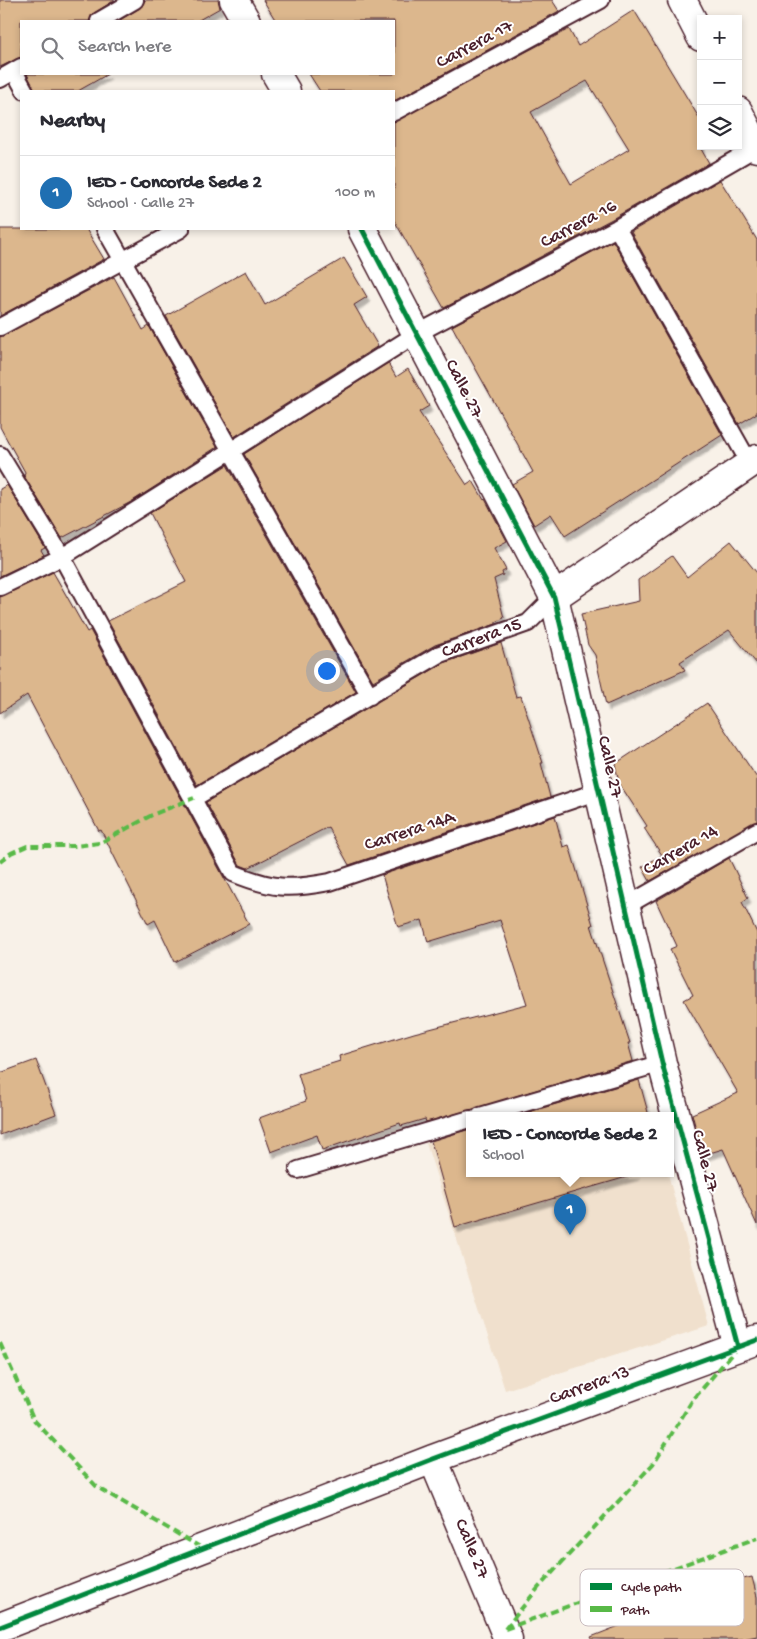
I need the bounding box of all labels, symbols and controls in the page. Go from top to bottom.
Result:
street label: Carrera 17 [433,15,518,75]
map controls [697,15,742,150]
button: + [697,15,742,60]
search box [20,20,395,75]
icon: search [38,34,66,62]
text: Search here [78,36,172,59]
button: − [697,60,742,105]
button: layers [697,105,742,150]
text: Nearby [40,110,105,135]
text: IED - Concorde Sede 2 [87,172,262,195]
text: 1 [53,184,59,203]
text: 100 m [335,184,375,203]
text: School · Calle 27 [87,195,194,214]
street label: Carrera 16 [537,195,621,255]
street label: Calle 27 [439,356,488,423]
street label: Carrera 15 [439,613,525,665]
your location [314,658,340,684]
street label: Calle 27 [591,734,628,801]
street label: Carrera 14A [362,806,460,857]
street label: Carrera 14 [640,820,722,882]
popup [466,1112,674,1177]
text: IED - Concorde Sede 2 [483,1124,657,1147]
street label: Calle 27 [685,1128,724,1195]
text: School [483,1147,524,1166]
pin: 1 [554,1194,586,1235]
street label: Carrera 13 [547,1361,633,1411]
street label: Calle 27 [448,1516,494,1583]
legend [580,1569,744,1626]
text: Cycle path [621,1580,682,1597]
text: Path [620,1603,650,1620]

